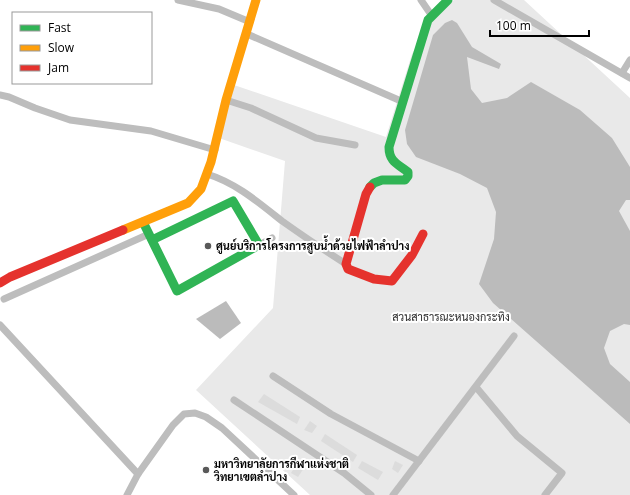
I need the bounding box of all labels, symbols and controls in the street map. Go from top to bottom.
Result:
legend [12,12,152,84]
scale bar [490,12,589,38]
text: 100 m [496,17,531,34]
text: Fast [48,19,71,36]
text: Slow [48,39,75,56]
text: Jam [47,59,69,76]
place label: ศูนย์บริการโครงการสูบน้ำด้วยไฟฟ้าลําปาง [216,235,409,254]
marker: ศูนย์บริการโครงการสูบน้ำด้วยไฟฟ้าลําปาง [203,241,213,251]
park label: สวนสาธารณะหนองกระทิง [392,309,510,324]
place label: มหาวิทยาลัยการกีฬาแห่งชาติ วิทยาเขตลำปาง [213,456,349,484]
marker: มหาวิทยาลัยการกีฬาแห่งชาติ วิทยาเขตลำปาง [201,465,211,475]

